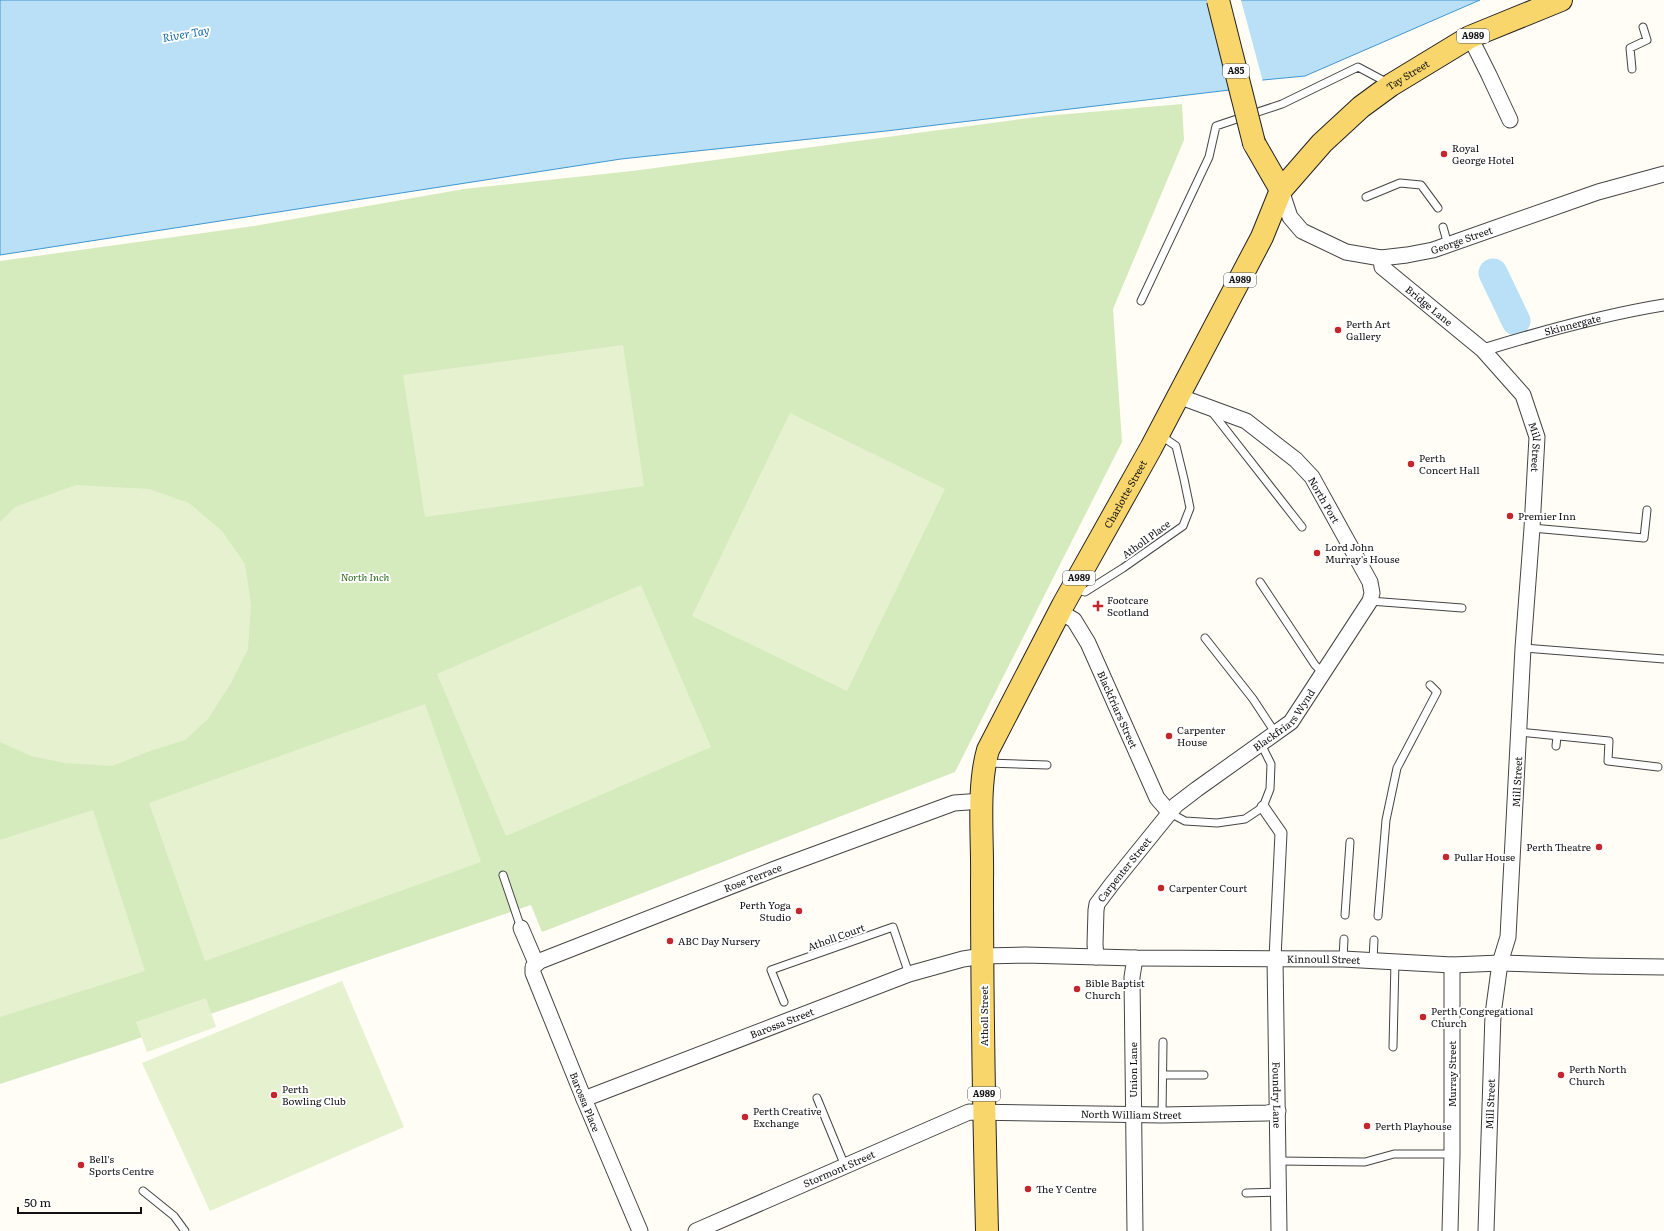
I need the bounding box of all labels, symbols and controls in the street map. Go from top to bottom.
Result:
water label: River Tay [161,21,211,45]
road number: A989 [1457,29,1489,43]
street label: Tay Street [1383,56,1432,93]
road number: A85 [1223,64,1249,78]
place label: Royal George Hotel [1452,140,1515,167]
marker: Royal George Hotel [1439,149,1449,159]
street label: George Street [1428,222,1494,257]
road number: A989 [1224,273,1256,287]
street label: Bridge Lane [1403,281,1456,329]
street label: Skinnergate [1542,310,1602,339]
place label: Perth Art Gallery [1346,316,1390,343]
marker: Perth Art Gallery [1333,325,1343,335]
street label: Mill Street [1525,420,1545,472]
place label: Perth Concert Hall [1419,450,1480,477]
street label: Charlotte Street [1100,457,1150,531]
marker: Perth Concert Hall [1406,459,1416,469]
street label: North Port [1305,474,1344,526]
place label: Premier Inn [1518,508,1576,523]
marker: Premier Inn [1505,511,1515,521]
street label: Atholl Place [1118,516,1173,561]
place label: Lord John Murray's House [1325,539,1400,566]
marker: Lord John Murray's House [1312,548,1322,558]
park label: North Inch [341,569,389,584]
road number: A989 [1063,571,1095,585]
place label: Footcare Scotland [1107,592,1149,619]
marker: Footcare Scotland [1092,600,1104,612]
street label: Blackfriars Street [1094,668,1142,751]
street label: Blackfriars Wynd [1249,686,1318,754]
place label: Carpenter House [1177,722,1226,749]
marker: Carpenter House [1164,731,1174,741]
street label: Mill Street [1508,756,1525,808]
street label: Carpenter Street [1093,834,1154,905]
place label: Perth Theatre [1526,839,1591,854]
marker: Perth Theatre [1594,842,1604,852]
place label: Pullar House [1454,849,1515,864]
marker: Pullar House [1441,852,1451,862]
street label: Rose Terrace [721,859,784,895]
place label: Carpenter Court [1169,880,1247,895]
marker: Carpenter Court [1156,883,1166,893]
place label: Perth Yoga Studio [740,897,792,924]
marker: Perth Yoga Studio [794,906,804,916]
street label: Atholl Court [805,919,867,954]
place label: ABC Day Nursery [678,933,761,948]
marker: ABC Day Nursery [665,936,675,946]
street label: Kinnoull Street [1287,951,1361,967]
place label: Bible Baptist Church [1085,975,1145,1002]
marker: Bible Baptist Church [1072,984,1082,994]
street label: Atholl Street [976,986,991,1046]
street label: Barossa Street [748,1003,816,1042]
place label: Perth Congregational Church [1431,1003,1534,1030]
marker: Perth Congregational Church [1418,1012,1428,1022]
street label: Murray Street [1444,1041,1459,1107]
street label: Union Lane [1125,1042,1140,1098]
place label: Perth North Church [1569,1061,1627,1088]
street label: Foundry Lane [1270,1062,1285,1128]
street label: Barossa Place [567,1070,604,1134]
marker: Perth North Church [1556,1070,1566,1080]
street label: Mill Street [1481,1078,1498,1130]
place label: Perth Bowling Club [282,1081,346,1108]
road number: A989 [968,1087,1000,1101]
marker: Perth Bowling Club [269,1090,279,1100]
place label: Perth Creative Exchange [753,1103,821,1130]
street label: North William Street [1081,1106,1182,1122]
marker: Perth Creative Exchange [740,1112,750,1122]
place label: Perth Playhouse [1375,1118,1452,1133]
marker: Perth Playhouse [1362,1121,1372,1131]
street label: Stormont Street [801,1146,877,1190]
place label: Bell's Sports Centre [89,1151,154,1178]
marker: Bell's Sports Centre [76,1160,86,1170]
place label: The Y Centre [1036,1181,1097,1196]
marker: The Y Centre [1023,1184,1033,1194]
scale bar [18,1189,141,1215]
text: 50 m [24,1193,51,1211]

